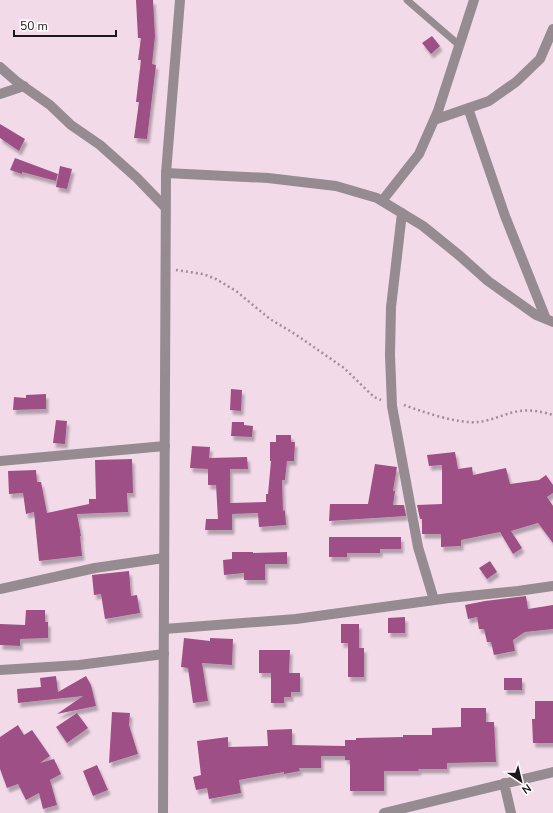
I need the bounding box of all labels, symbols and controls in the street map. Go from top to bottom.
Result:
scale bar [14,12,116,38]
text: 50 m [20,18,48,34]
north arrow [501,761,541,801]
text: N [519,780,534,797]

